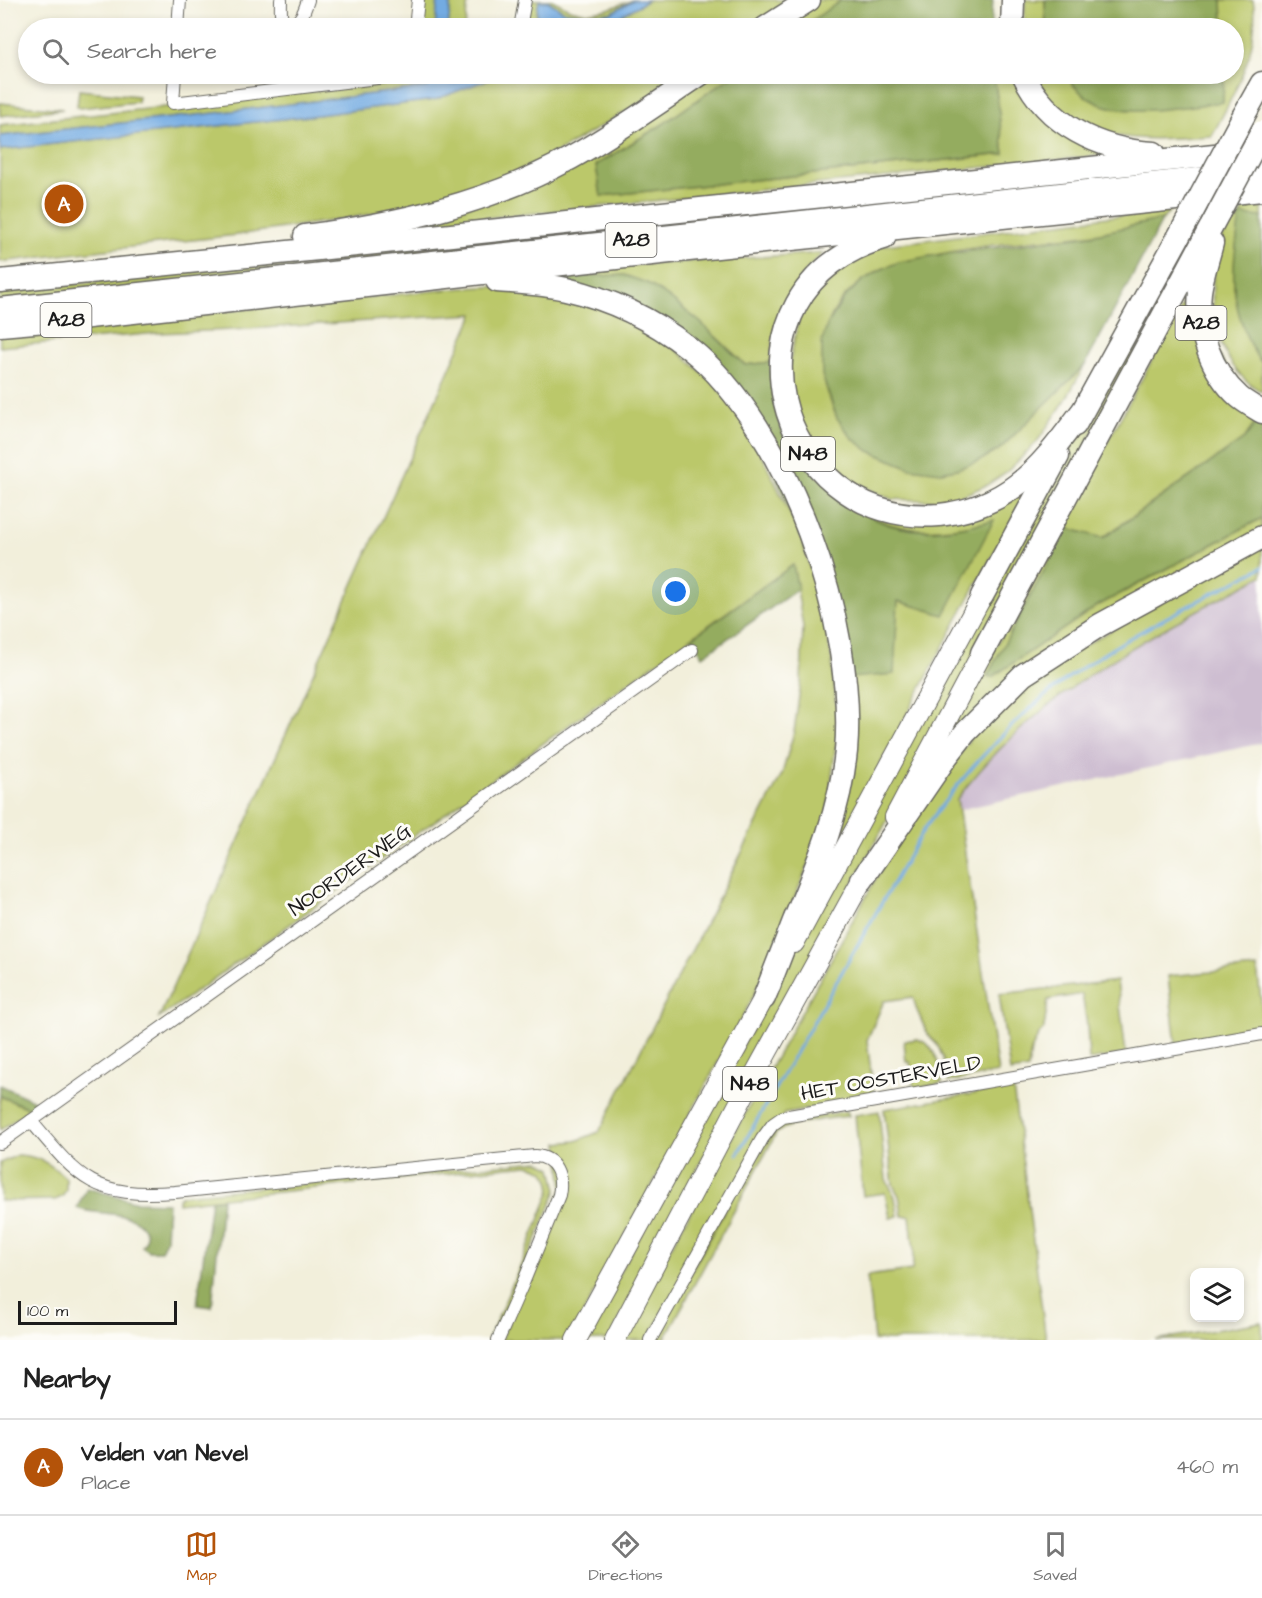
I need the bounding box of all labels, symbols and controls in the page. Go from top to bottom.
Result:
search box [18,18,1244,84]
icon: search [39,35,72,68]
text: Search here [87,36,217,67]
pin: A [44,182,84,226]
road number: A28 [606,223,656,257]
road number: A28 [40,303,92,337]
road number: A28 [1176,306,1226,340]
road number: N48 [781,437,835,471]
your location [661,577,690,606]
street label: NOORDERWEG [283,817,418,923]
street label: HET OOSTERVELD [799,1048,984,1108]
road number: N48 [723,1067,777,1101]
map controls [1190,1268,1244,1322]
button: layers [1190,1268,1244,1322]
scale bar [18,1298,177,1326]
text: 100 m [27,1300,68,1322]
text: Nearby [24,1361,111,1397]
text: Velden van Nevel [81,1438,248,1469]
text: A [37,1453,50,1481]
text: 460 m [1176,1453,1238,1481]
text: Place [81,1469,131,1497]
tab: Map [185,1528,218,1586]
tab: Directions [589,1528,663,1586]
tab: Saved [1033,1528,1077,1586]

